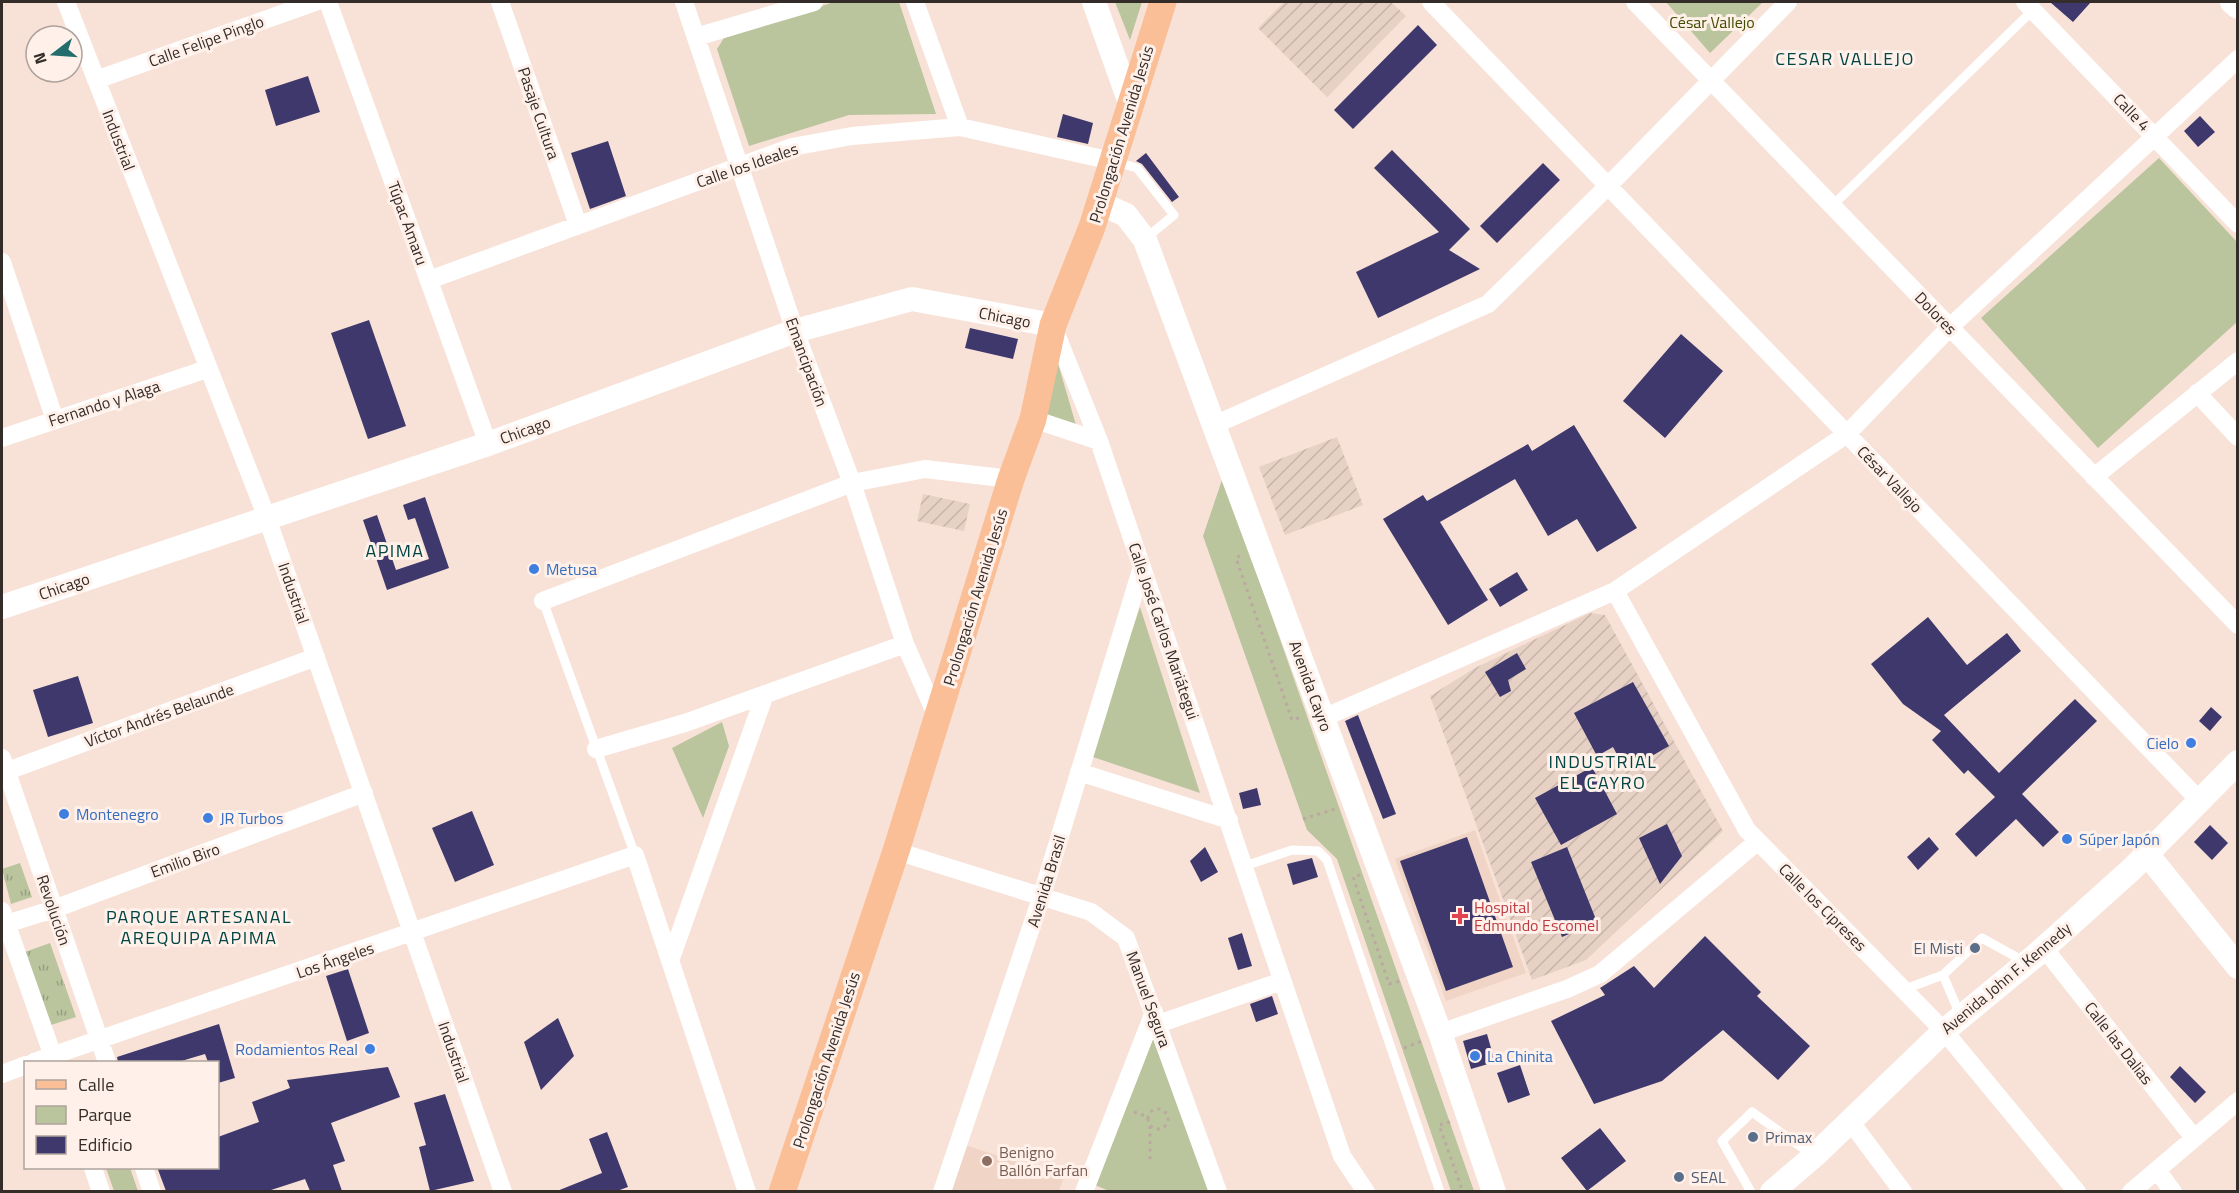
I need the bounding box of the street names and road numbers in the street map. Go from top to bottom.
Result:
street label: Calle Felipe Pinglo [145,9,267,73]
street label: Prolongación Avenida Jesús [1083,42,1159,226]
street label: Pasaje Cultura [512,64,566,162]
street label: Calle 4 [2108,88,2156,136]
street label: Industrial [96,106,142,174]
street label: Calle los Ideales [693,136,801,194]
street label: Túpac Amaru [382,178,434,268]
street label: Dolores [1909,286,1963,340]
street label: Chicago [977,300,1033,334]
street label: Emancipación [780,314,834,410]
street label: Fernando y Alaga [45,374,163,432]
street label: Chicago [496,410,554,450]
street label: César Vallejo [1852,440,1928,518]
street label: Prolongación Avenida Jesús [937,505,1013,689]
street label: Calle José Carlos Mariátegui [1122,539,1206,723]
street label: Industrial [272,559,316,627]
street label: Chicago [35,566,93,606]
street label: Avenida Cayro [1283,637,1339,735]
street label: Víctor Andrés Belaunde [81,677,237,753]
street label: Avenida Brasil [1021,832,1071,930]
street label: Emilio Biro [147,836,223,884]
street label: Calle los Cipreses [1774,858,1872,956]
street label: Revolución [31,871,77,949]
street label: Avenida John F. Kennedy [1936,916,2076,1040]
street label: Los Ángeles [293,936,377,984]
street label: Manuel Segura [1120,948,1178,1050]
street label: Prolongación Avenida Jesús [786,969,866,1151]
street label: Calle las Dalias [2079,996,2159,1090]
street label: Industrial [432,1018,476,1086]

